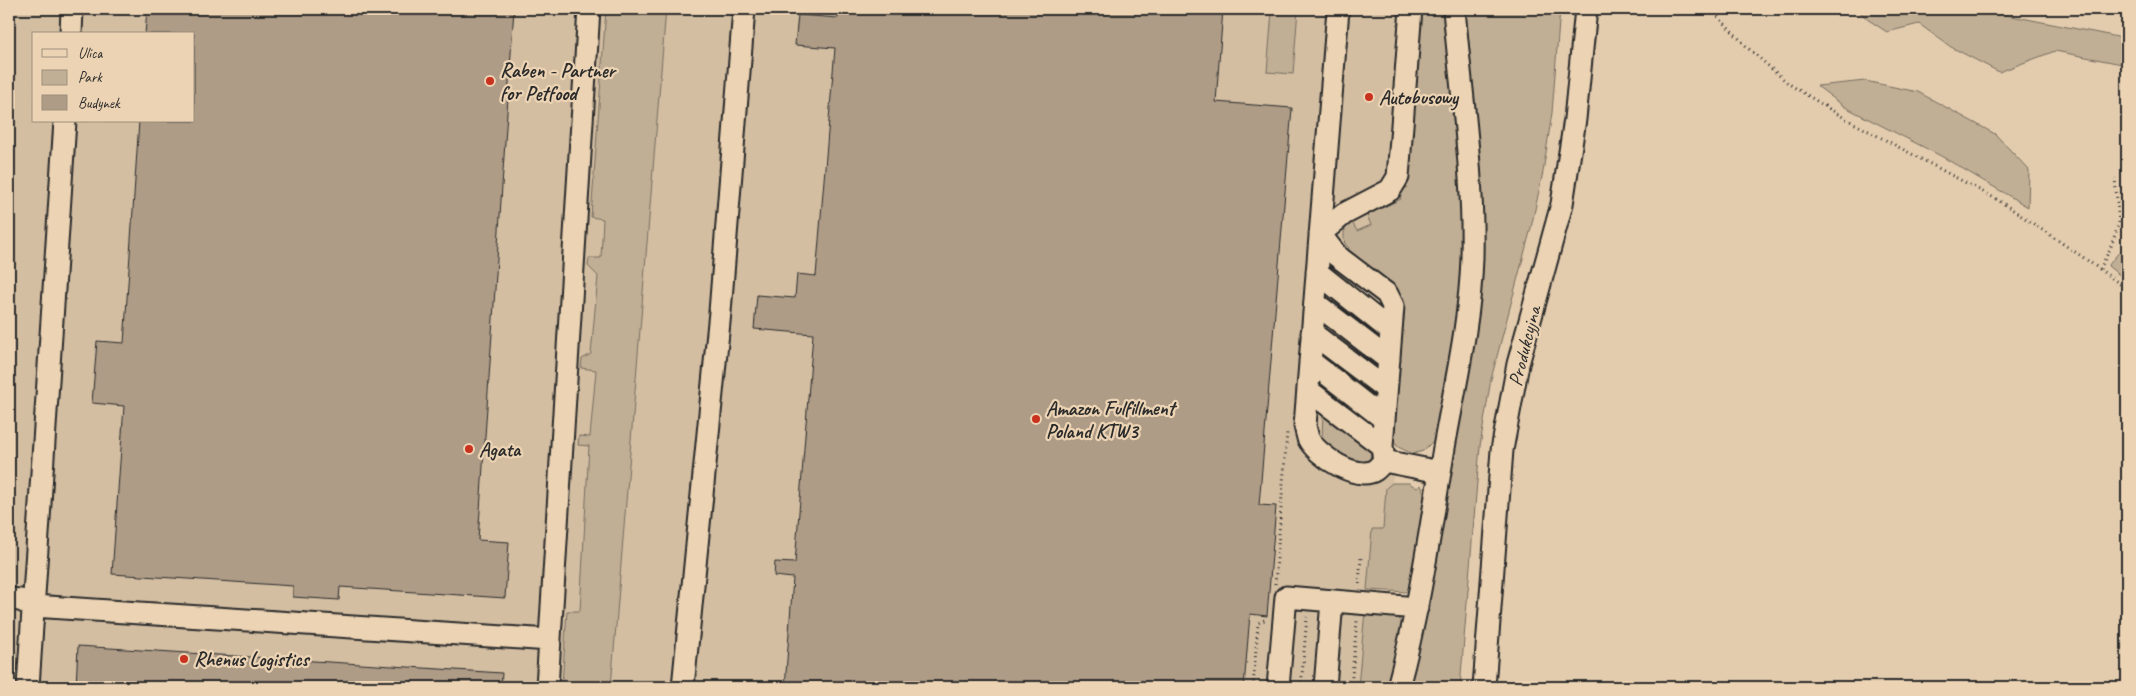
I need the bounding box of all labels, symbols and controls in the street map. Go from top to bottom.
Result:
legend [32,32,195,122]
text: Ulica [78,44,103,63]
place label: Raben - Partner for Petfood [500,58,618,106]
text: Park [78,68,103,87]
marker: Raben - Partner for Petfood [484,75,496,87]
place label: Autobusowy [1379,85,1460,111]
marker: Autobusowy [1363,91,1375,103]
text: Budynek [78,94,121,113]
street label: Produkcyjna [1503,302,1547,389]
place label: Amazon Fulfillment Poland KTW3 [1046,396,1178,444]
marker: Amazon Fulfillment Poland KTW3 [1030,413,1042,425]
place label: Agata [479,437,522,462]
marker: Agata [463,443,475,455]
place label: Rhenus Logistics [194,647,310,672]
marker: Rhenus Logistics [178,653,190,665]

